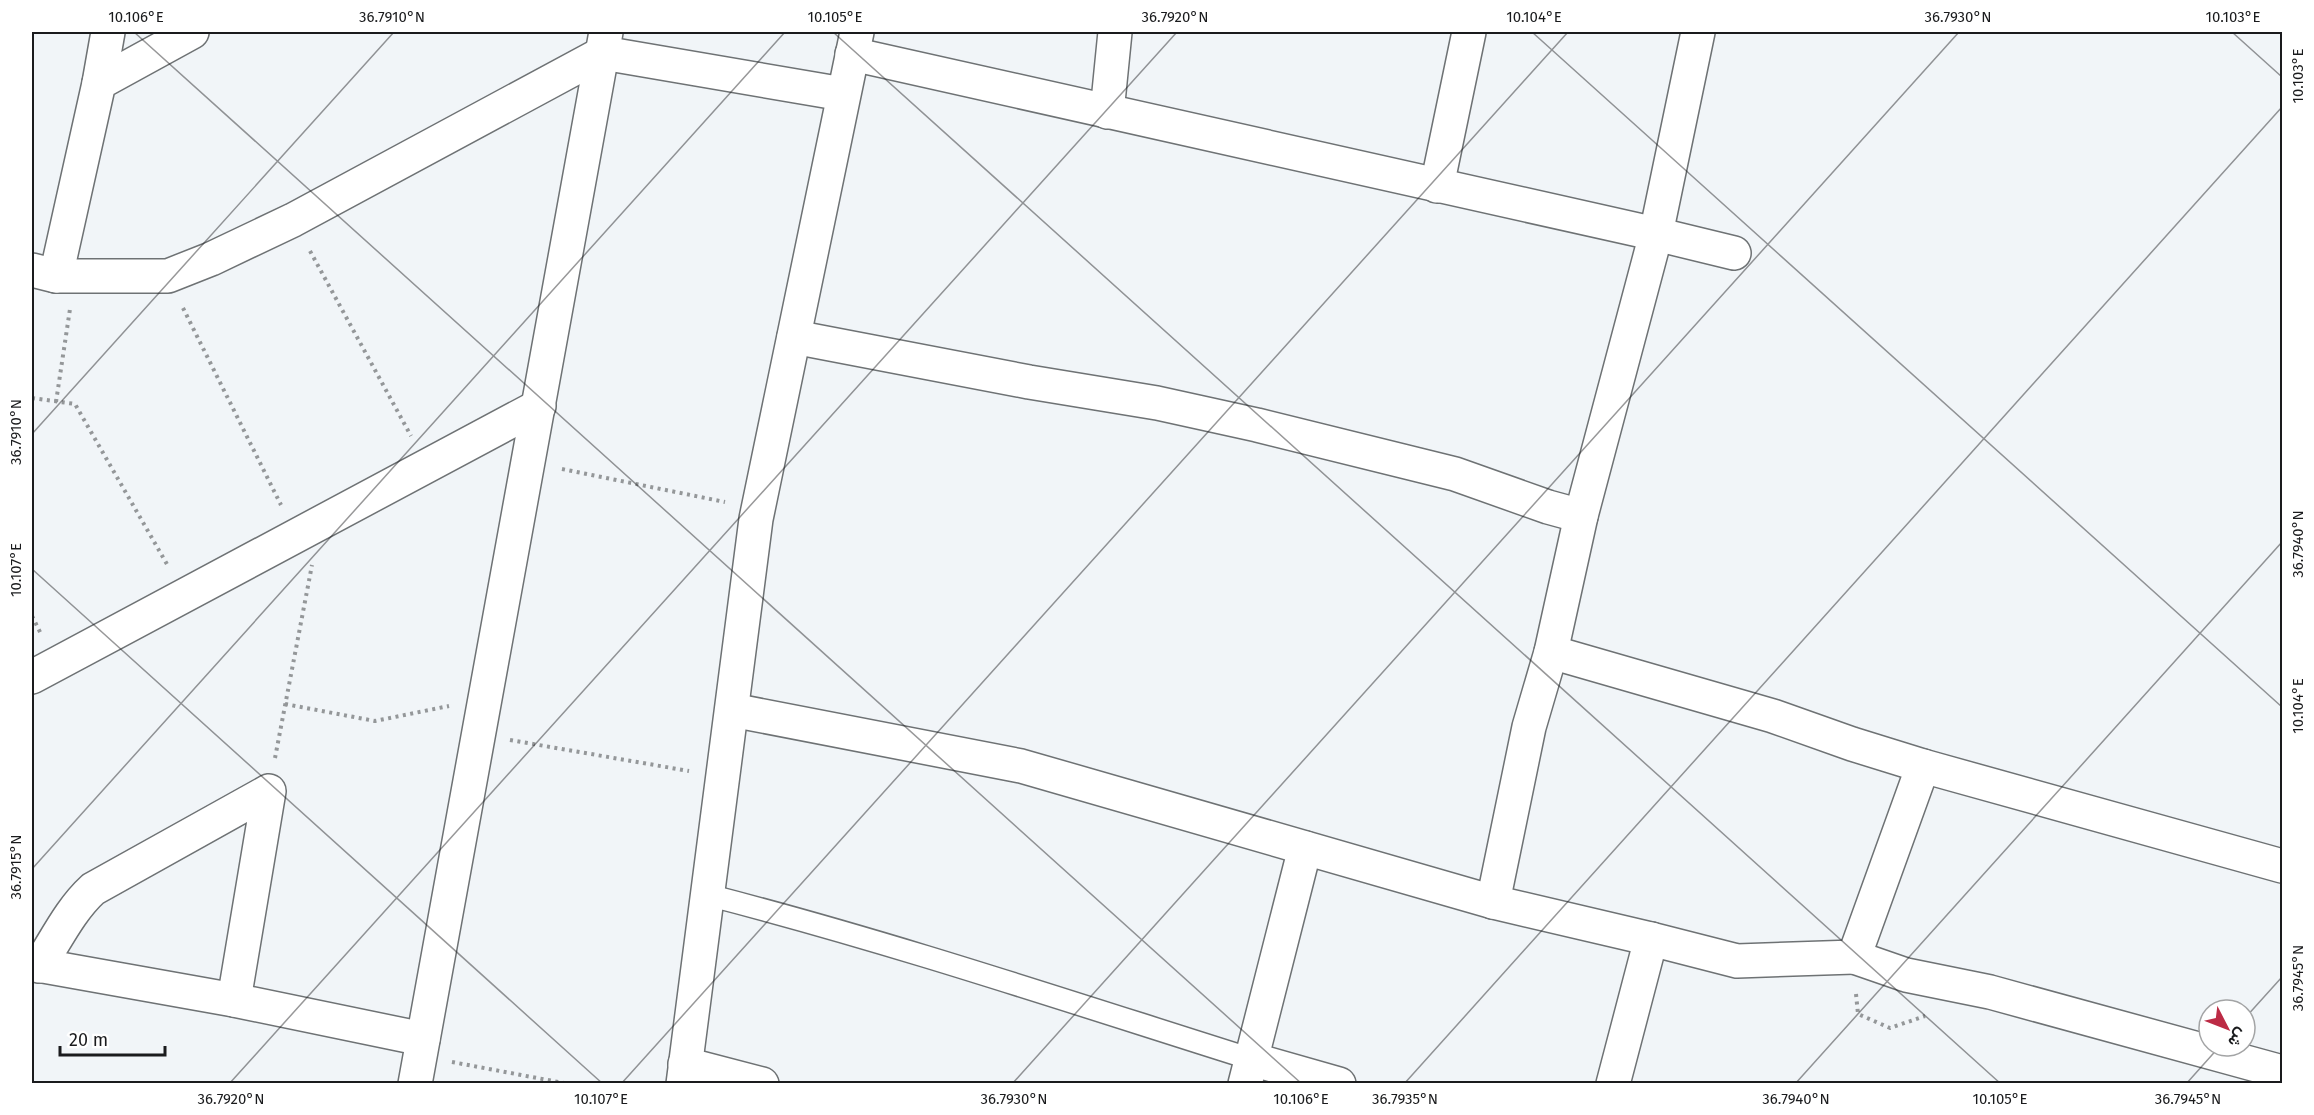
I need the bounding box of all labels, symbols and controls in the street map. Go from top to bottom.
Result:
text: 10.106°E [108,8,164,26]
text: 36.7910°N [359,8,425,26]
text: 10.105°E [807,8,863,26]
text: 36.7920°N [1142,8,1208,26]
text: 10.104°E [1506,8,1562,26]
text: 36.7930°N [1925,8,1992,26]
text: 10.103°E [2205,8,2261,26]
text: 10.103°E [2289,48,2307,104]
text: 36.7910°N [7,399,25,465]
text: 36.7940°N [2289,510,2307,578]
text: 10.107°E [7,543,25,597]
text: 10.104°E [2289,678,2307,734]
text: 36.7915°N [7,835,25,900]
text: 36.7945°N [2289,945,2307,1011]
north arrow [2197,998,2257,1058]
scale bar [60,1019,165,1057]
text: ش [2224,1024,2251,1051]
text: 20 m [69,1029,108,1051]
text: 36.7920°N [198,1090,264,1108]
text: 10.107°E [574,1090,628,1108]
text: 36.7930°N [981,1090,1048,1108]
text: 10.106°E [1273,1090,1329,1108]
text: 36.7935°N [1372,1090,1438,1108]
text: 36.7940°N [1762,1090,1830,1108]
text: 10.105°E [1972,1090,2028,1108]
text: 36.7945°N [2155,1090,2221,1108]

